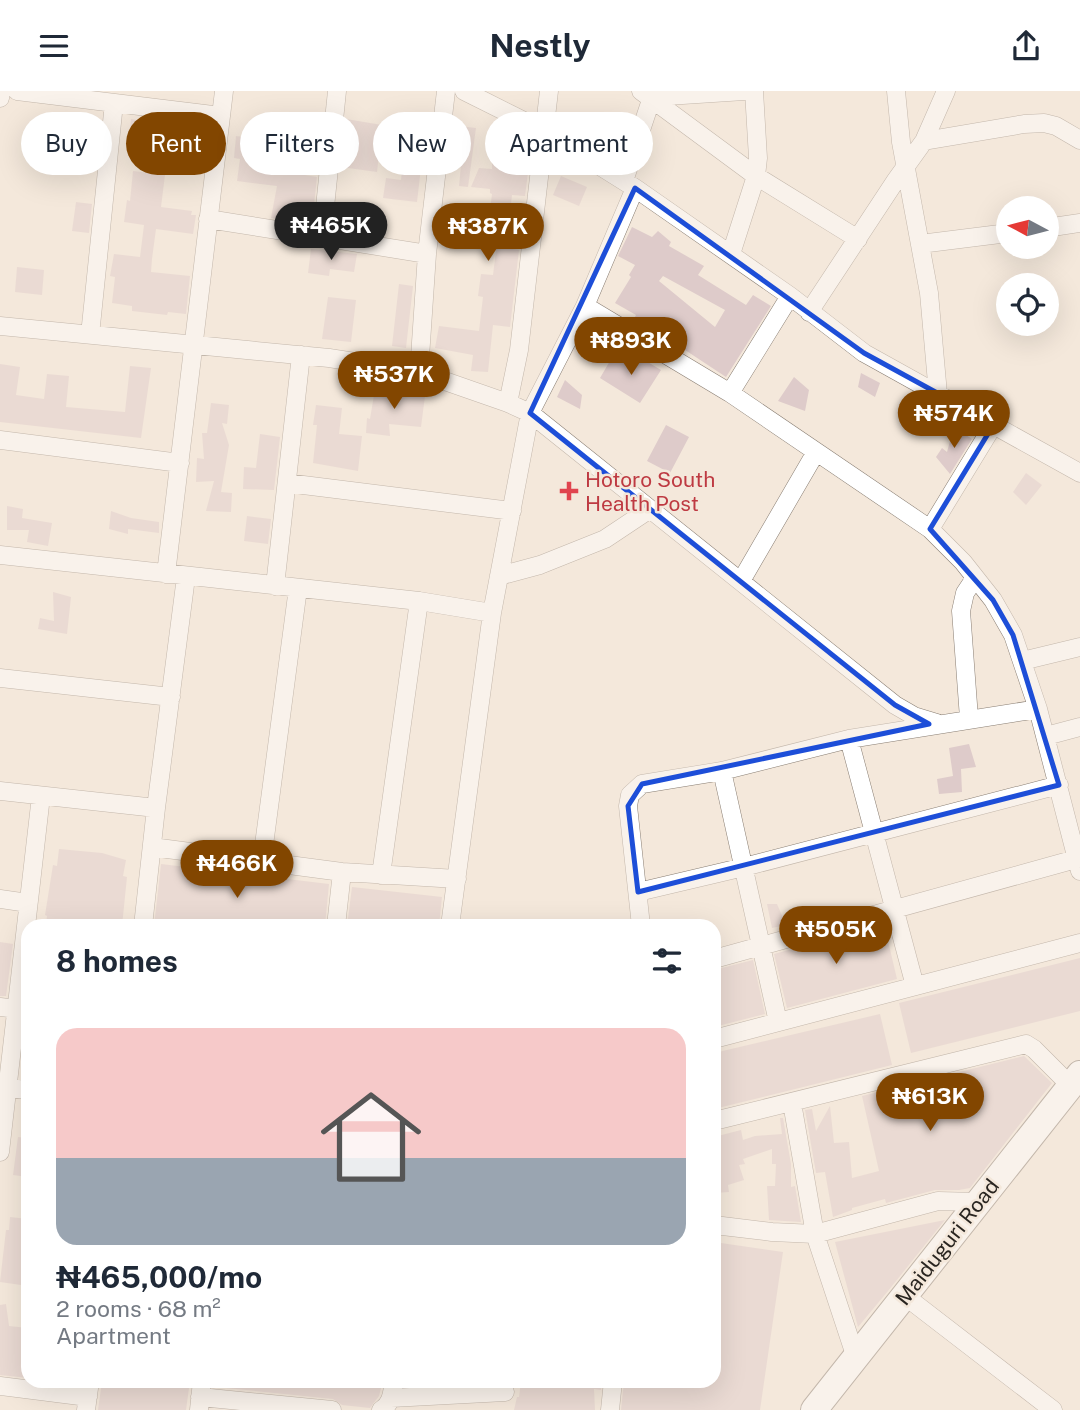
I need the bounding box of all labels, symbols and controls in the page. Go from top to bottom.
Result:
icon: menu [35,27,73,65]
text: Nestly [490,27,590,64]
icon: share [1007,27,1045,65]
chip: Buy [21,112,112,175]
chip: Rent [126,112,226,175]
chip: Filters [240,112,359,175]
chip: New [373,112,471,175]
chip: Apartment [485,112,653,175]
north arrow [996,196,1059,259]
map controls [996,196,1059,336]
pin: ₦465K [282,202,380,262]
pin: ₦387K [439,204,537,263]
text: ₦465K [290,211,372,238]
text: ₦387K [448,212,528,239]
button: locate [996,273,1059,336]
pin: ₦893K [582,317,680,377]
text: ₦893K [590,326,672,353]
pin: ₦537K [345,351,443,411]
text: ₦537K [354,360,434,387]
pin: ₦574K [905,391,1003,450]
text: ₦574K [914,399,994,426]
place label: Hotoro South Health Post [585,467,715,516]
marker: Hotoro South Health Post [559,481,579,501]
pin: ₦466K [188,841,286,900]
text: ₦466K [197,849,278,876]
pin: ₦505K [787,907,885,966]
text: ₦505K [795,915,877,942]
icon: filters [648,942,686,980]
text: 8 homes [56,943,178,979]
pin: ₦613K [881,1073,979,1133]
icon: home [308,1074,434,1200]
text: ₦613K [892,1082,968,1109]
street label: Maiduguri Road [890,1174,1004,1310]
text: ₦465,000/mo [56,1259,262,1295]
text: 2 rooms · 68 m² [56,1295,221,1322]
text: Apartment [56,1322,171,1349]

